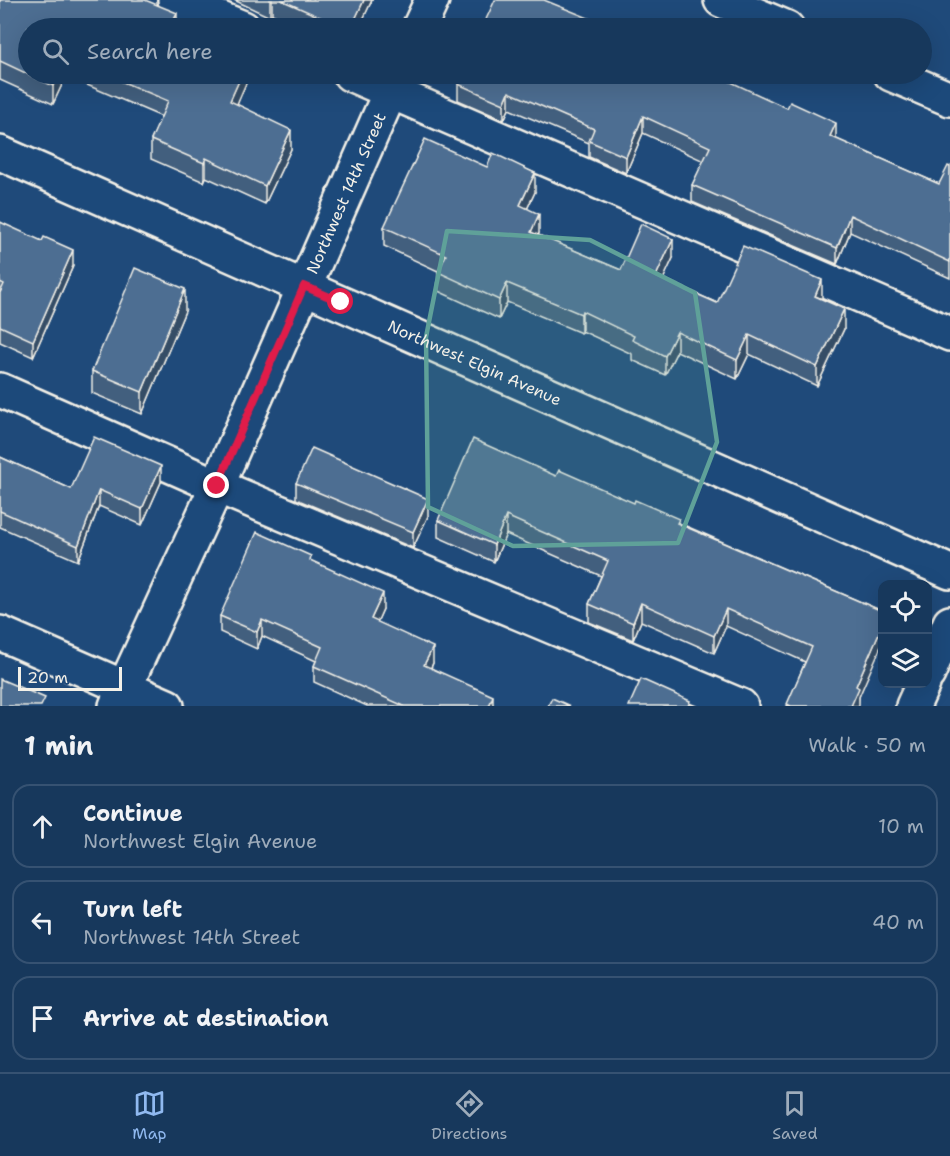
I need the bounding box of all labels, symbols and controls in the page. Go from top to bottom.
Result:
search box [18,18,932,84]
icon: search [39,35,72,68]
text: Search here [87,37,213,66]
street label: Northwest 14th Street [302,109,391,277]
route start [327,288,353,314]
street label: Northwest Elgin Avenue [385,315,565,410]
route end [203,472,229,498]
map controls [878,580,932,688]
button: locate [878,580,932,634]
button: layers [878,634,932,688]
scale bar [18,664,122,692]
text: 20 m [27,667,68,688]
text: 1 min [24,728,93,763]
text: Walk · 50 m [808,732,926,758]
text: Continue [83,799,183,828]
icon: ahead [26,810,59,843]
text: 10 m [878,813,924,839]
text: Northwest Elgin Avenue [83,828,317,854]
text: Turn left [83,895,182,924]
icon: left [26,906,59,939]
text: 40 m [872,909,924,935]
text: Northwest 14th Street [83,924,300,950]
icon: arrive [26,1002,59,1035]
text: Arrive at destination [83,1004,329,1033]
tab: Map [132,1087,167,1144]
tab: Directions [431,1087,508,1144]
tab: Saved [772,1087,818,1144]

